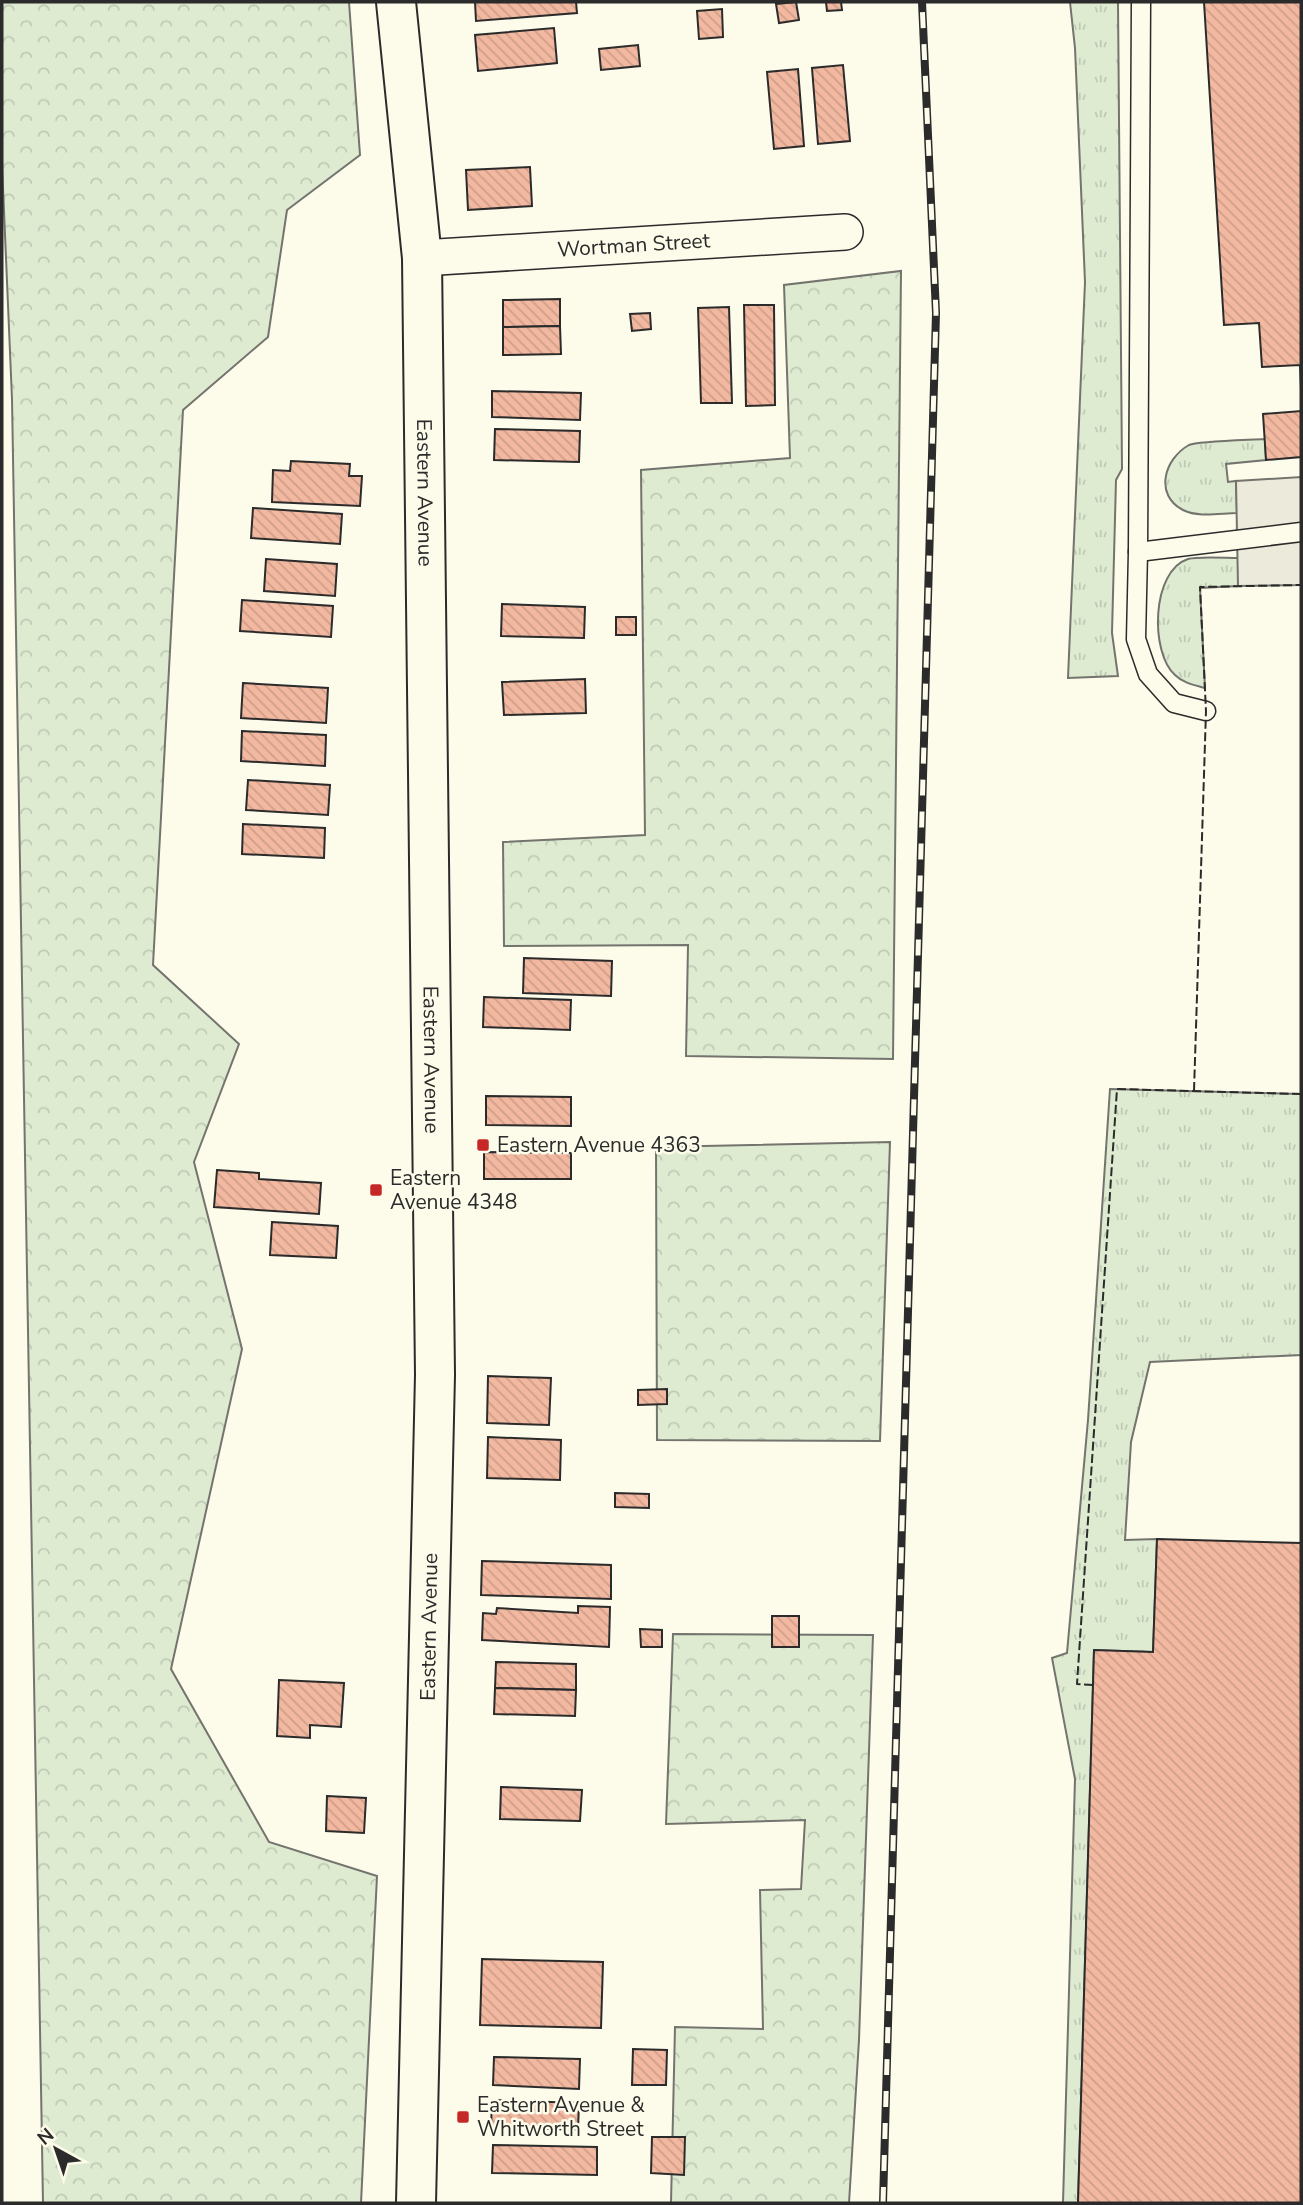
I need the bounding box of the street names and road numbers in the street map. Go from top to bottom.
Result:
street label: Wortman Street [556,226,711,264]
street label: Eastern Avenue [410,418,440,567]
street label: Eastern Avenue [416,985,446,1134]
street label: Eastern Avenue [414,1553,444,1701]

